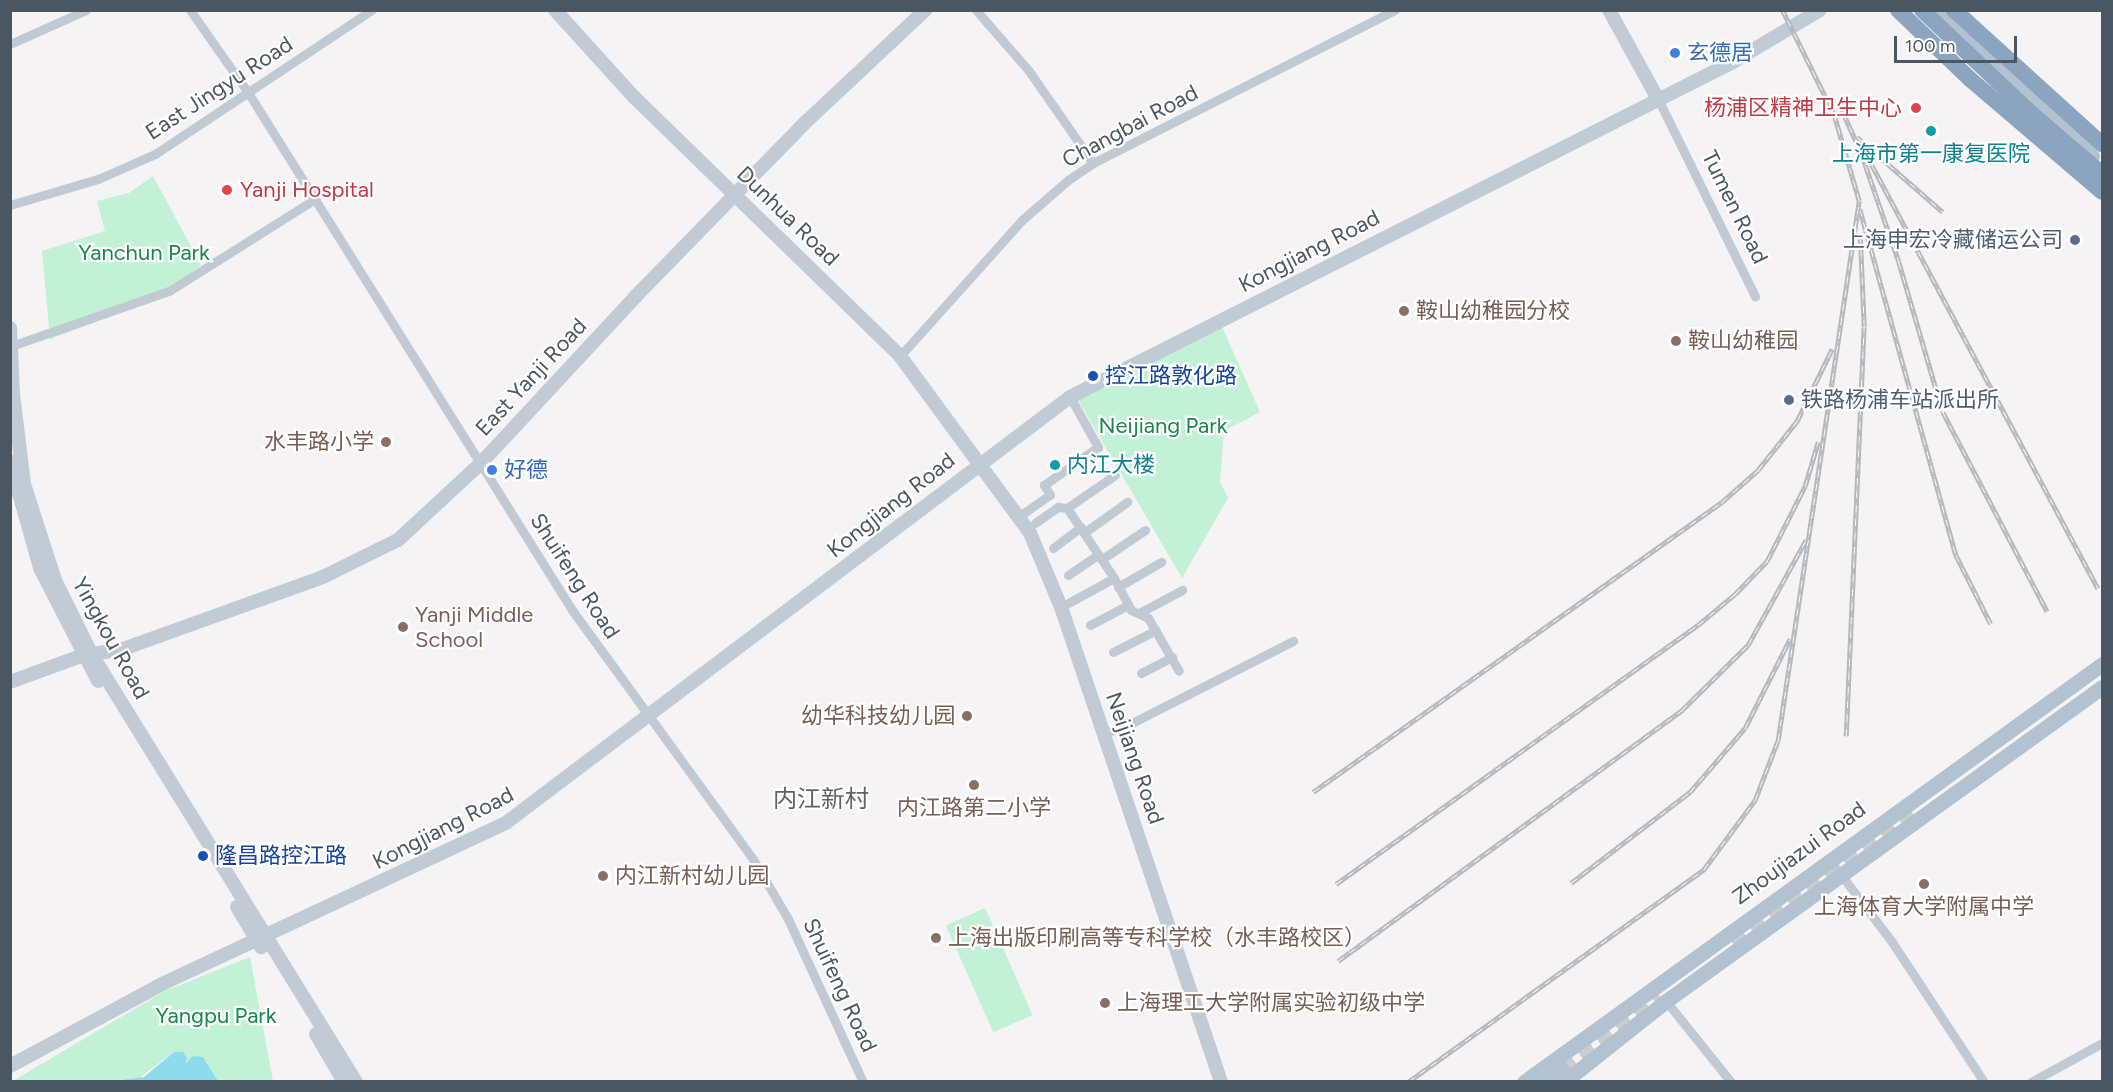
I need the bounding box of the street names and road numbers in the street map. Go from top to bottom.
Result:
street label: East Jingyu Road [141,31,297,145]
street label: Changbai Road [1058,79,1202,173]
street label: Tumen Road [1696,146,1774,268]
street label: Dunhua Road [732,161,844,271]
street label: Kongjiang Road [1234,204,1384,298]
street label: East Yanji Road [470,313,592,441]
street label: Kongjiang Road [822,447,960,563]
street label: Shuifeng Road [525,508,625,644]
street label: Yingkou Road [67,573,155,703]
street label: Neijiang Road [1100,689,1170,827]
street label: Kongjiang Road [368,781,518,875]
street label: Zhoujiazui Road [1727,796,1871,910]
street label: Shuifeng Road [798,914,882,1056]

